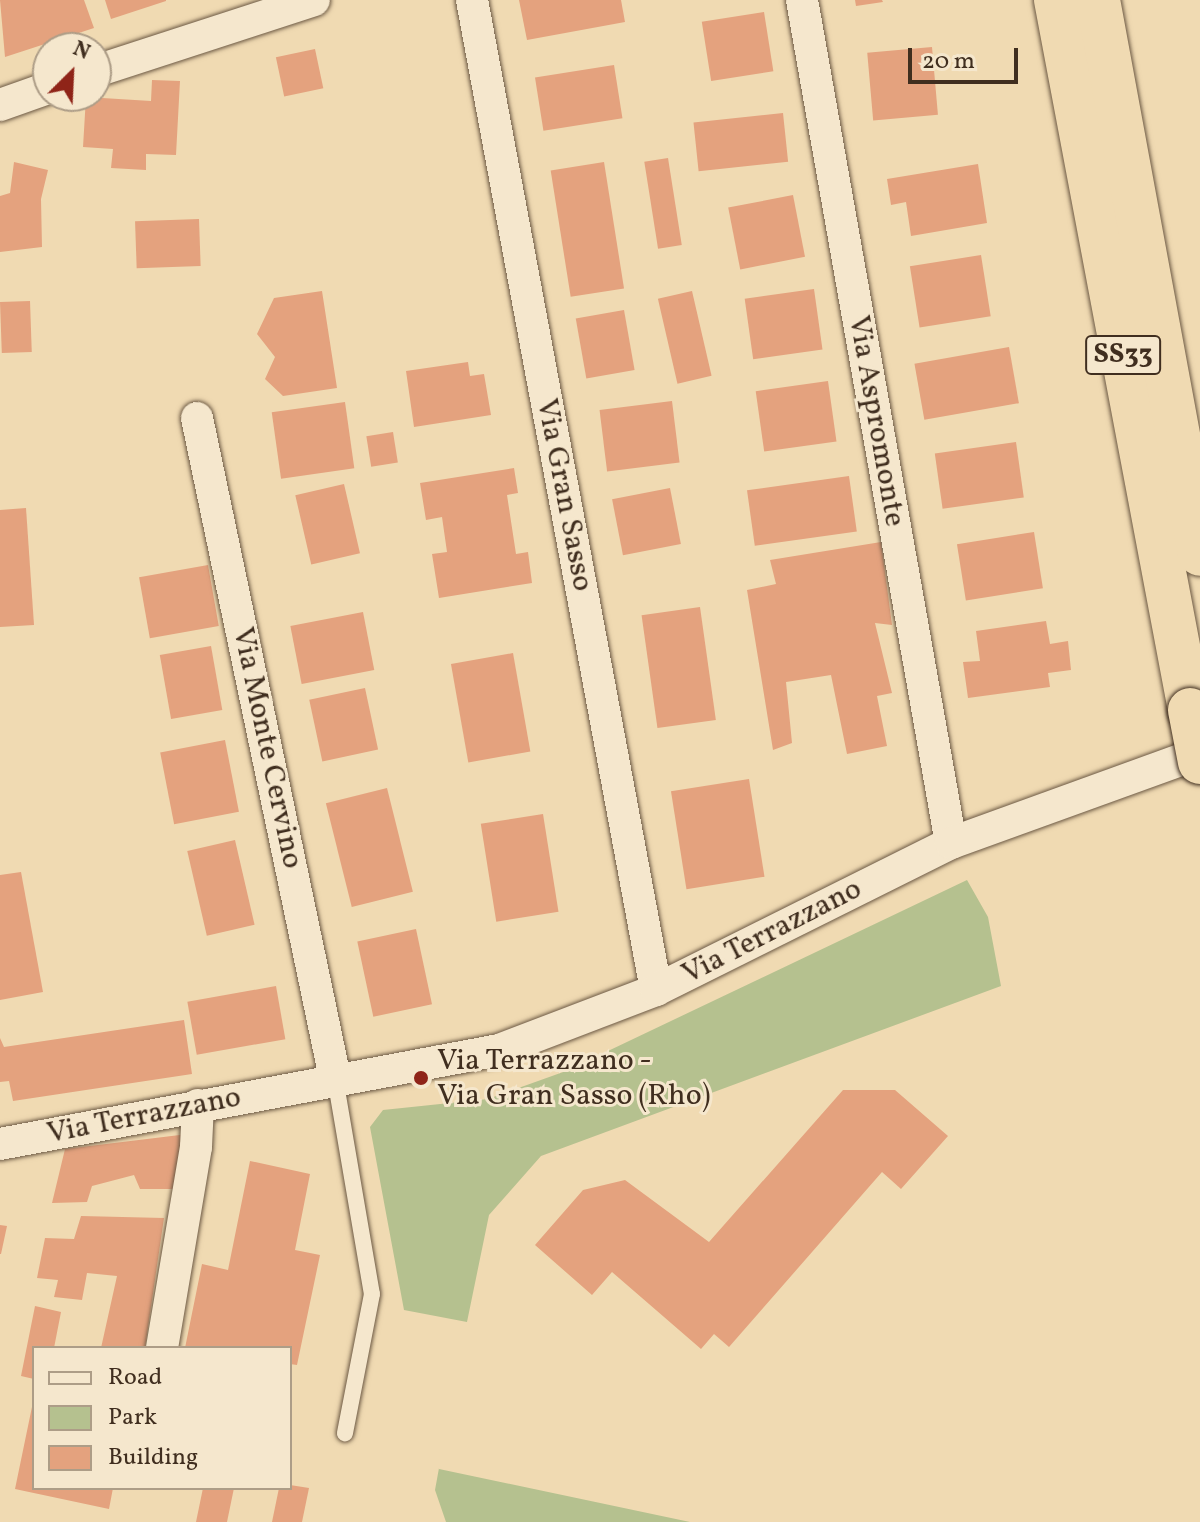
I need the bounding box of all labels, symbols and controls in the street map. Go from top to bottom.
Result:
north arrow [32,32,112,112]
scale bar [912,32,1022,82]
text: N [68,34,95,69]
text: 20 m [922,45,975,79]
street label: Via Aspromonte [840,313,912,529]
road number: SS33 [1085,331,1161,379]
street label: Via Gran Sasso [528,396,600,594]
street label: Via Monte Cervino [224,624,310,872]
street label: Via Terrazzano [676,871,868,993]
place label: Via Terrazzano - Via Gran Sasso (Rho) [437,1043,710,1114]
marker: Via Terrazzano - Via Gran Sasso (Rho) [412,1069,430,1087]
street label: Via Terrazzano [44,1079,244,1153]
legend [32,1346,292,1490]
text: Road [108,1361,162,1395]
text: Park [108,1401,157,1435]
text: Building [108,1441,198,1475]

